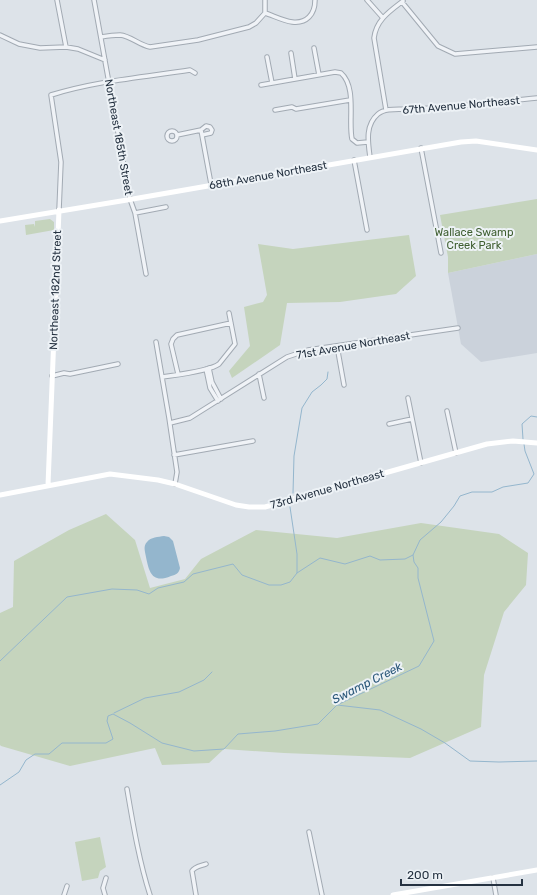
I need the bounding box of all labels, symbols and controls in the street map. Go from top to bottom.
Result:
street label: Northeast 185th Street [102,78,135,197]
street label: 67th Avenue Northeast [402,94,521,117]
street label: 68th Avenue Northeast [208,159,329,192]
park label: Wallace Swamp Creek Park [435,226,513,252]
street label: Northeast 182nd Street [47,229,64,350]
street label: 71st Avenue Northeast [295,329,412,362]
street label: 73rd Avenue Northeast [269,467,386,512]
water label: Swamp Creek [330,659,405,707]
scale bar [401,861,522,887]
text: 200 m [407,868,443,882]

